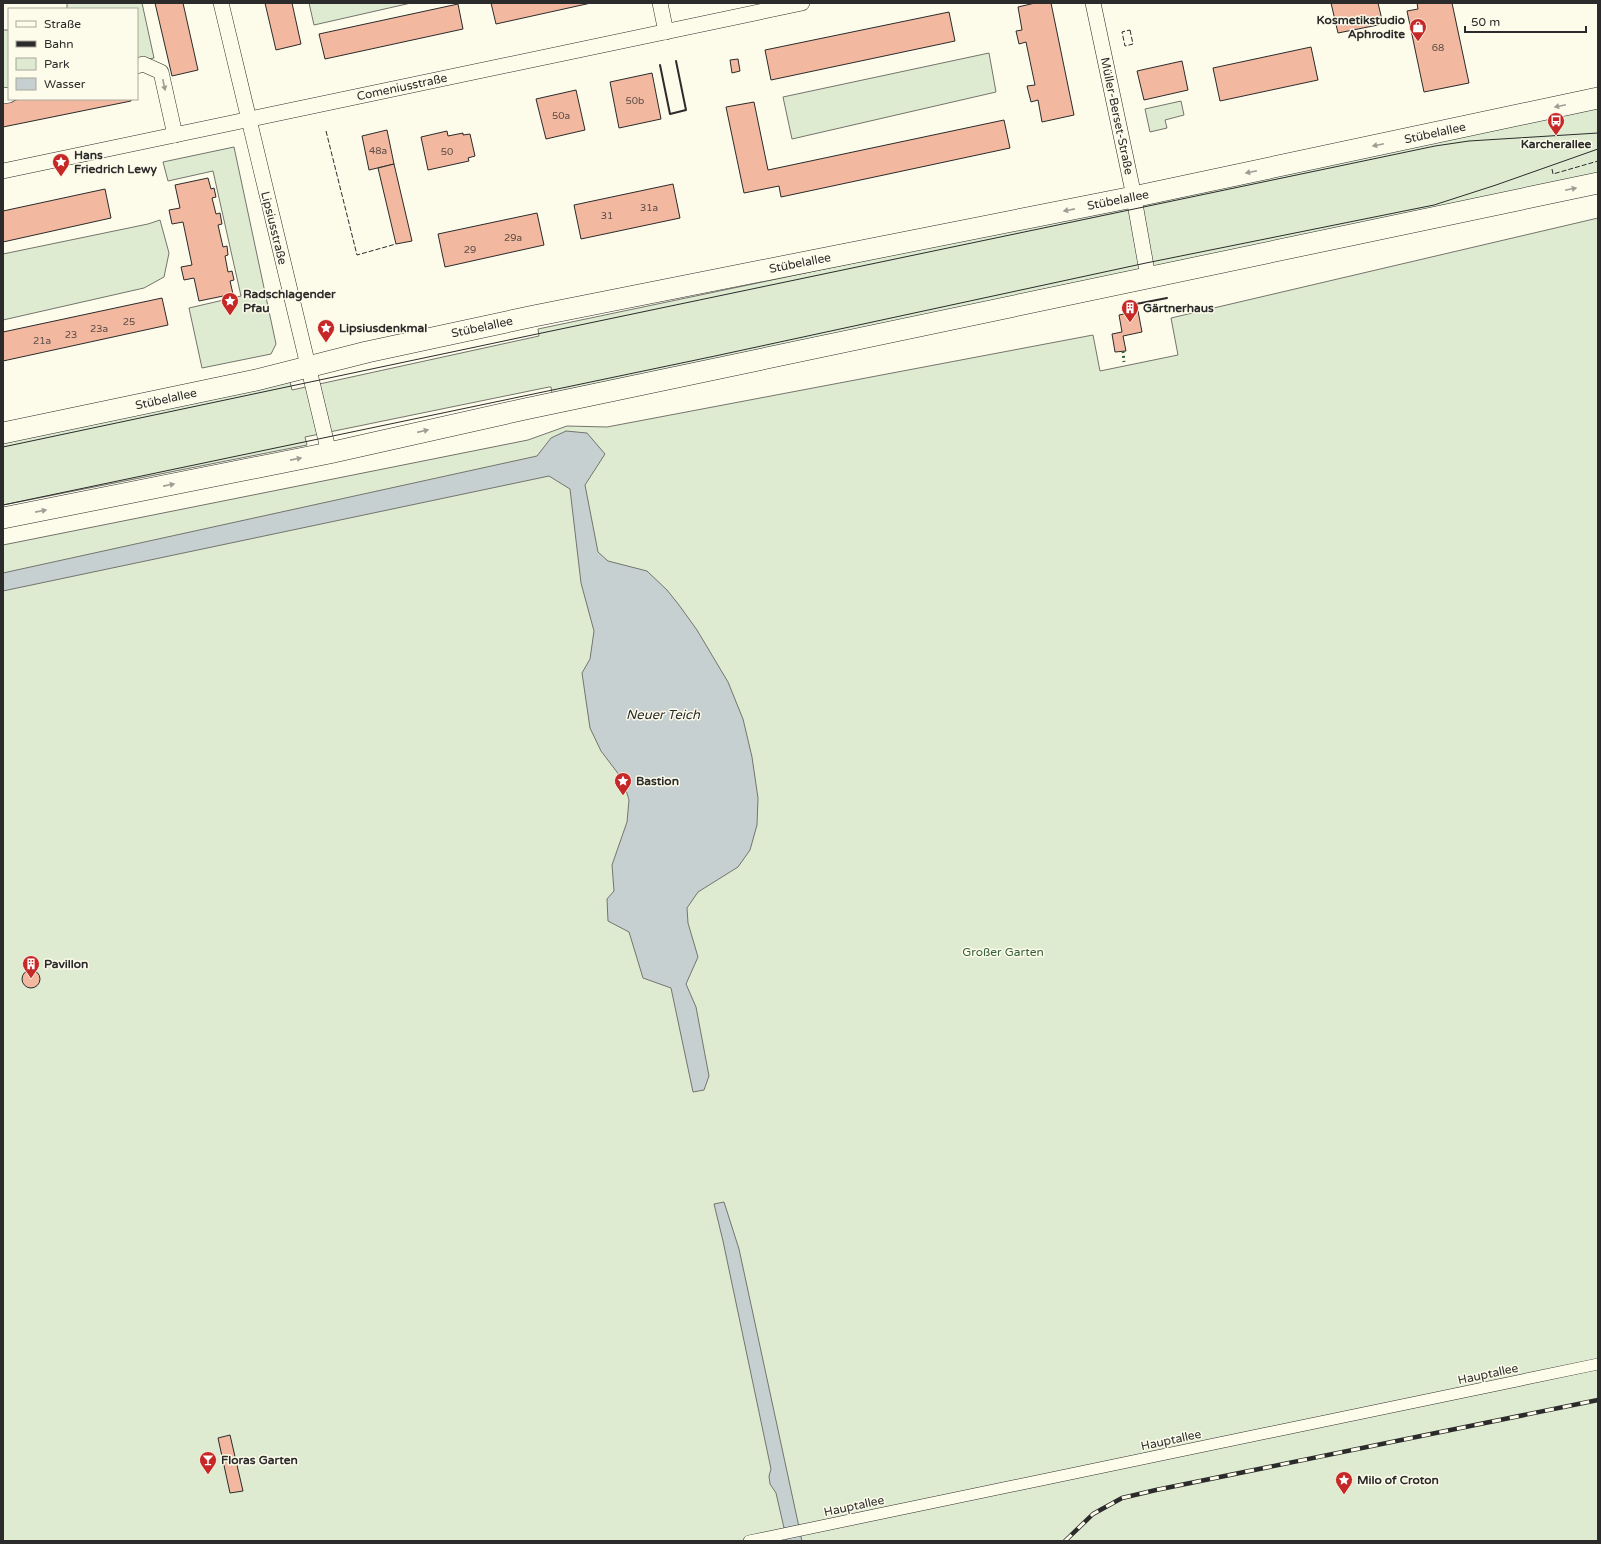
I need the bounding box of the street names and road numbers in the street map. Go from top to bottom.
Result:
street label: Müller-Berset-Straße [1098,56,1136,176]
street label: Comeniusstraße [355,71,449,103]
street label: Stübelallee [1403,120,1467,146]
street label: Stübelallee [1086,187,1150,213]
street label: Lipsiusstraße [258,190,290,266]
street label: Stübelallee [768,250,832,276]
street label: Stübelallee [450,314,514,340]
street label: Stübelallee [134,386,198,412]
street label: Hauptallee [1456,1361,1520,1387]
street label: Hauptallee [1139,1427,1203,1453]
street label: Hauptallee [822,1493,886,1519]

